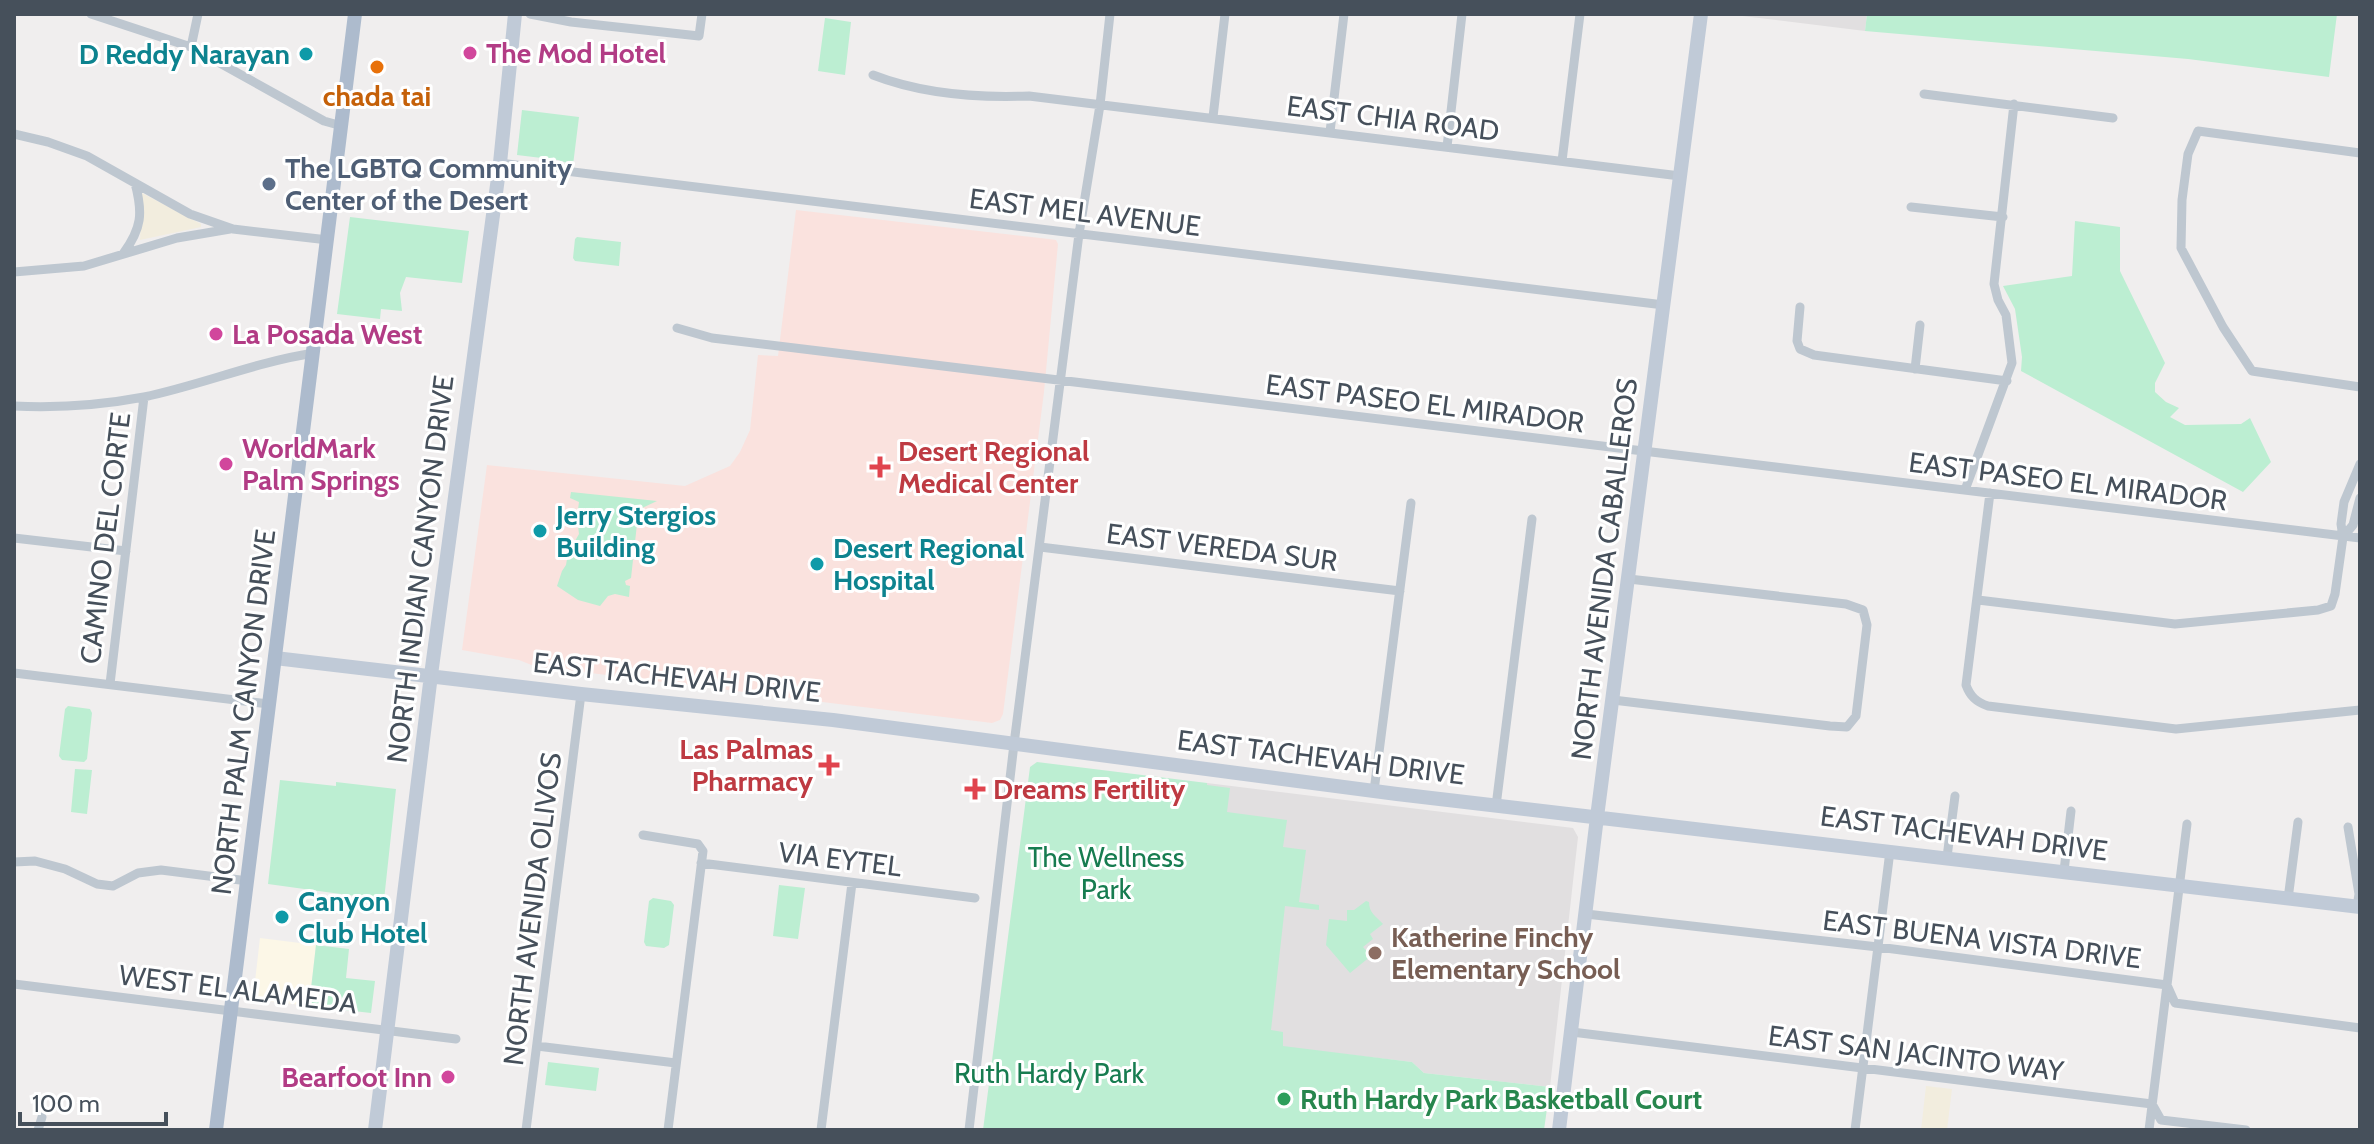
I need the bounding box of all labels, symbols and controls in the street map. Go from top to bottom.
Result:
place label: The Mod Hotel [486,36,666,70]
place label: D Reddy Narayan [79,37,290,71]
marker: The Mod Hotel [461,44,479,62]
marker: D Reddy Narayan [297,45,315,63]
marker: chada tai [368,58,386,76]
place label: chada tai [323,79,431,113]
street label: EAST CHIA ROAD [1285,88,1501,148]
place label: The LGBTQ Community Center of the Desert [285,151,572,217]
marker: The LGBTQ Community Center of the Desert [260,175,278,193]
street label: EAST MEL AVENUE [967,181,1203,243]
place label: La Posada West [232,317,422,351]
marker: La Posada West [207,325,225,343]
street label: EAST PASEO EL MIRADOR [1264,367,1586,439]
street label: NORTH INDIAN CANYON DRIVE [379,373,461,765]
street label: NORTH AVENIDA CABALLEROS [1564,376,1644,762]
street label: CAMINO DEL CORTE [73,410,137,666]
place label: WorldMark Palm Springs [242,431,400,497]
place label: Desert Regional Medical Center [898,434,1089,500]
street label: EAST PASEO EL MIRADOR [1907,445,2229,517]
marker: WorldMark Palm Springs [217,455,235,473]
marker: Desert Regional Medical Center [869,456,891,478]
place label: Jerry Stergios Building [555,498,716,564]
street label: EAST VEREDA SUR [1105,516,1340,578]
marker: Jerry Stergios Building [531,522,549,540]
street label: NORTH PALM CANYON DRIVE [204,527,282,897]
place label: Desert Regional Hospital [833,531,1024,597]
marker: Desert Regional Hospital [808,555,826,573]
street label: EAST TACHEVAH DRIVE [531,645,823,709]
street label: EAST TACHEVAH DRIVE [1175,723,1467,791]
place label: Las Palmas Pharmacy [679,732,813,798]
street label: NORTH AVENIDA OLIVOS [496,751,568,1067]
marker: Las Palmas Pharmacy [820,756,838,774]
place label: Dreams Fertility [993,772,1185,806]
marker: Dreams Fertility [964,778,986,800]
street label: EAST TACHEVAH DRIVE [1818,799,2110,867]
street label: VIA EYTEL [777,835,903,883]
park label: The Wellness Park [1028,840,1184,906]
place label: Canyon Club Hotel [298,884,427,950]
street label: EAST BUENA VISTA DRIVE [1821,903,2143,975]
marker: Canyon Club Hotel [273,908,291,926]
place label: Katherine Finchy Elementary School [1391,920,1620,986]
marker: Katherine Finchy Elementary School [1366,944,1384,962]
street label: WEST EL ALAMEDA [117,958,360,1021]
street label: EAST SAN JACINTO WAY [1767,1018,2067,1088]
park label: Ruth Hardy Park [954,1056,1144,1090]
place label: Bearfoot Inn [281,1060,432,1094]
marker: Bearfoot Inn [439,1068,457,1086]
scale bar [20,1076,166,1126]
place label: Ruth Hardy Park Basketball Court [1300,1082,1702,1116]
text: 100 m [32,1089,100,1118]
marker: Ruth Hardy Park Basketball Court [1275,1090,1293,1108]

